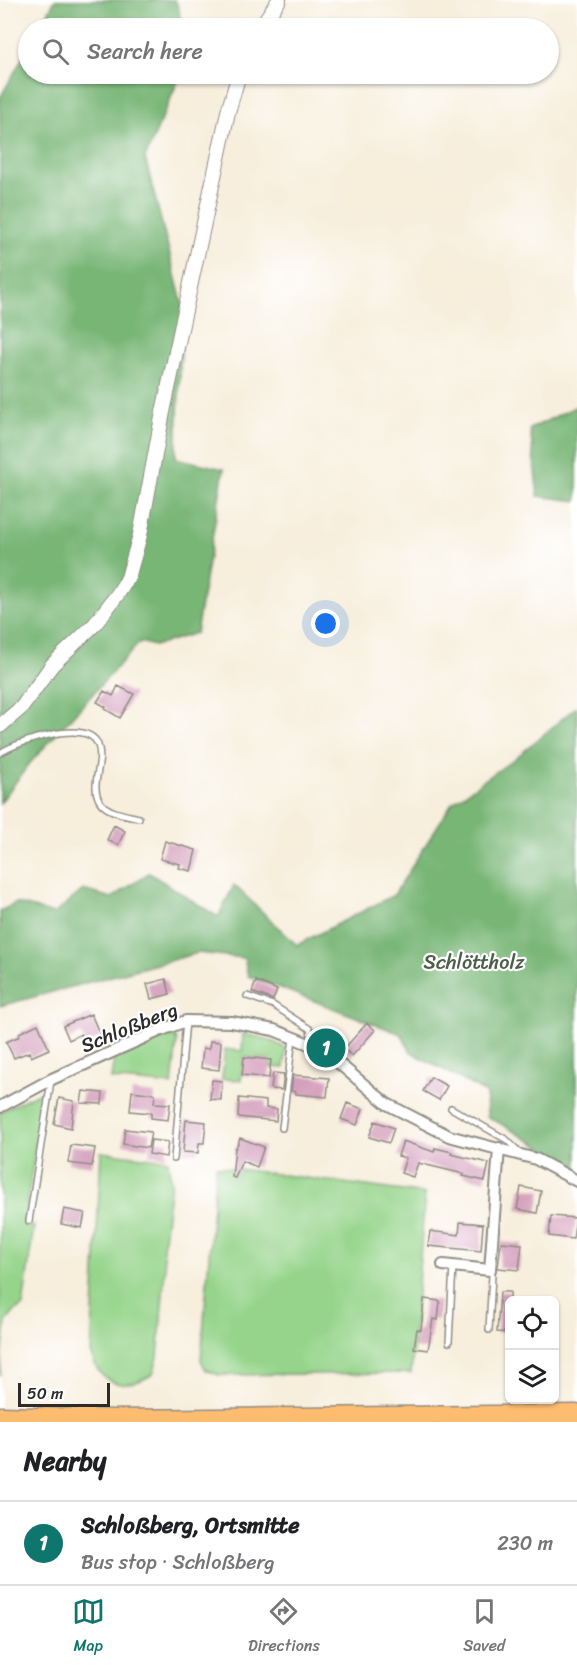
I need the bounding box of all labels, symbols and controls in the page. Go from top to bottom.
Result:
search box [18,18,559,84]
text: Search here [87,32,203,71]
icon: search [39,35,72,68]
your location [311,609,340,638]
park label: Schlöttholz [423,945,525,980]
street label: Schloßberg [75,992,183,1063]
pin: 1 [306,1026,346,1070]
map controls [505,1296,559,1404]
button: locate [505,1296,559,1350]
button: layers [505,1350,559,1404]
text: 50 m [27,1379,63,1408]
scale bar [18,1380,110,1408]
text: Nearby [24,1438,106,1484]
text: Schloßberg, Ortsmitte [81,1506,299,1545]
text: 1 [39,1526,48,1561]
text: 230 m [497,1526,553,1561]
text: Bus stop · Schloßberg [81,1545,275,1580]
tab: Map [72,1595,105,1660]
tab: Directions [248,1595,320,1660]
tab: Saved [463,1595,505,1660]

